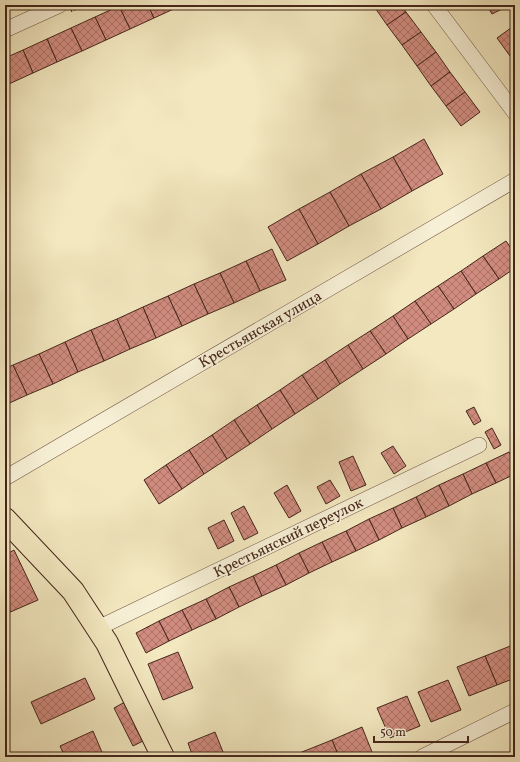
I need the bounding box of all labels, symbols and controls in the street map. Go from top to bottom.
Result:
street label: Крестьянская улица [195,286,326,374]
street label: Крестьянский переулок [210,493,367,584]
scale bar [374,718,468,744]
text: 50 m [380,725,406,741]

